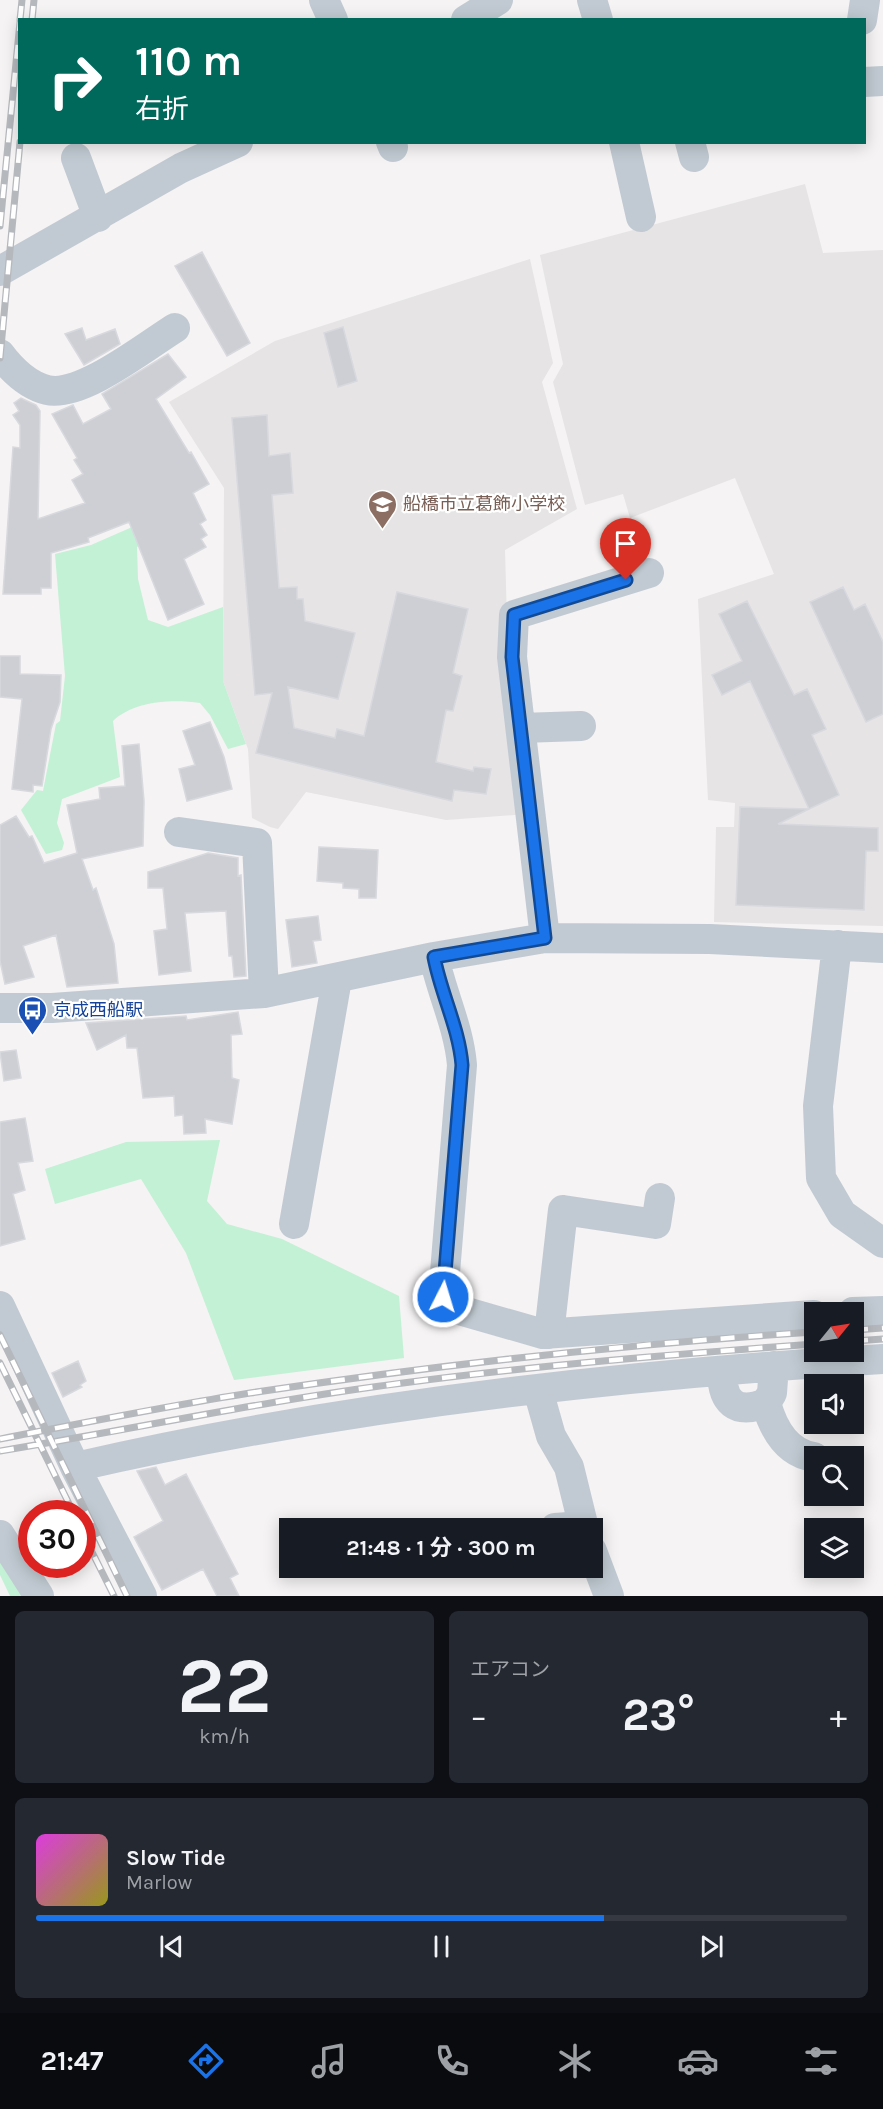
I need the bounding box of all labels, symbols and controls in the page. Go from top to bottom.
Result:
text: 110 m [135,36,242,86]
icon: right [36,42,114,120]
text: 右折 [135,93,189,125]
school or university icon: 船橋市立葛飾小学校 [366,488,398,530]
place label: 船橋市立葛飾小学校 [403,493,565,515]
pin [600,518,651,580]
icon: arrive [609,527,642,560]
bus stop icon: 京成西船駅 [16,994,48,1036]
place label: 京成西船駅 [53,999,143,1021]
position arrow [411,1265,475,1329]
north arrow [804,1302,864,1362]
map controls [804,1302,864,1578]
button: sound [804,1374,864,1434]
button: search [804,1446,864,1506]
speed limit sign: 30 [18,1500,96,1578]
button: layers [804,1518,864,1578]
text: 21:48 · 1 分 · 300 m [346,1535,536,1561]
text: 22 [177,1640,272,1732]
text: エアコン [470,1658,550,1681]
text: 23° [622,1689,695,1741]
text: − [470,1697,487,1735]
text: + [830,1697,847,1735]
text: km/h [199,1725,250,1748]
text: Slow Tide [126,1845,226,1871]
text: Marlow [126,1871,192,1894]
icon: previous [155,1930,188,1963]
icon: pause [425,1930,458,1963]
icon: next [695,1930,728,1963]
icon: directions [185,2040,227,2082]
icon: music [308,2040,350,2082]
icon: phone [431,2040,473,2082]
icon: climate [554,2040,596,2082]
icon: car [677,2040,719,2082]
icon: filters [800,2040,842,2082]
text: 21:47 [41,2045,103,2077]

